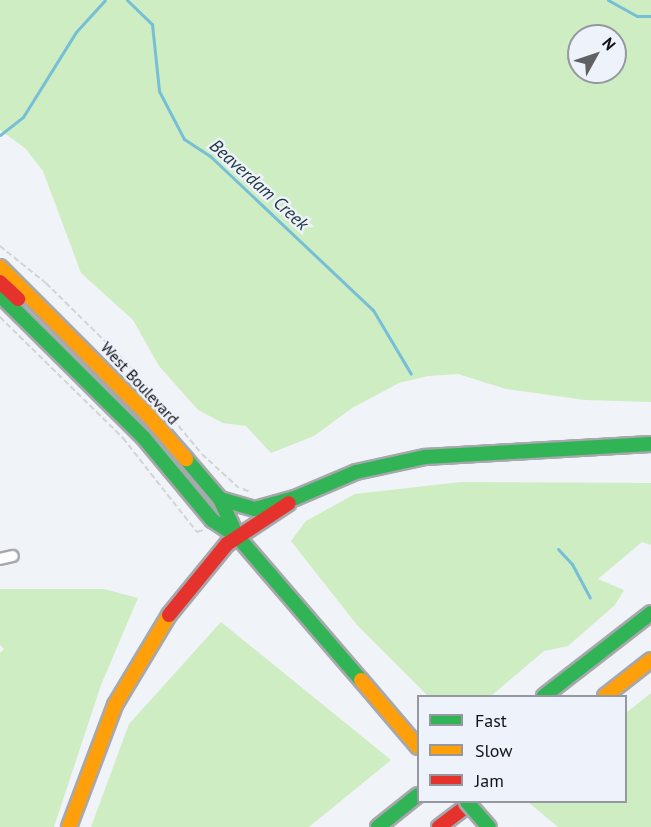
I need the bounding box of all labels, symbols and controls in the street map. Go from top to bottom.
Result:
north arrow [567,24,627,84]
text: N [598,33,620,54]
water label: Beaverdam Creek [205,135,313,235]
street label: West Boulevard [97,338,183,428]
legend [417,695,627,803]
text: Fast [475,709,507,732]
text: Slow [475,739,513,762]
text: Jam [475,769,504,792]

